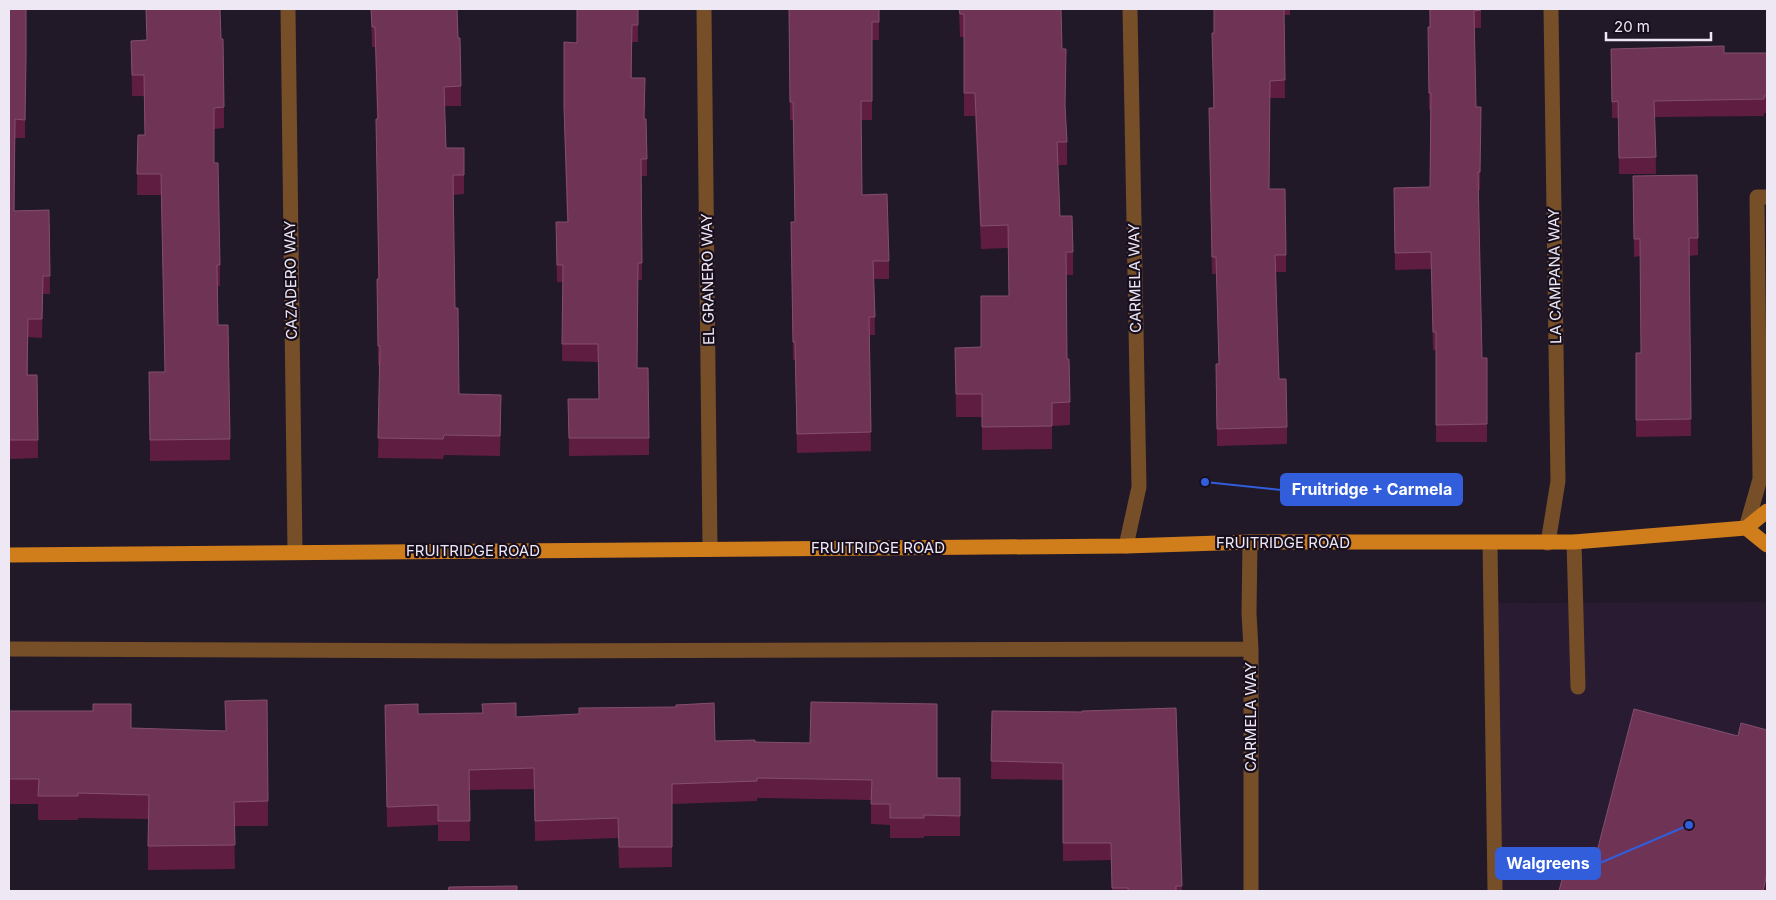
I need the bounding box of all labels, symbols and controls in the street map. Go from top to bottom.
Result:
scale bar [1606,10,1711,42]
text: 20 m [1614,17,1650,36]
street label: LA CAMPANA WAY [1544,208,1565,344]
street label: EL GRANERO WAY [697,213,718,345]
street label: CAZADERO WAY [280,220,301,340]
street label: CARMELA WAY [1124,223,1145,333]
callout: Fruitridge + Carmela [1281,474,1462,505]
text: Fruitridge + Carmela [1292,479,1452,499]
street label: FRUITRIDGE ROAD [1216,533,1350,552]
street label: FRUITRIDGE ROAD [811,538,945,557]
street label: FRUITRIDGE ROAD [406,541,540,560]
street label: CARMELA WAY [1241,662,1260,772]
callout: Walgreens [1496,848,1600,879]
text: Walgreens [1506,853,1590,873]

